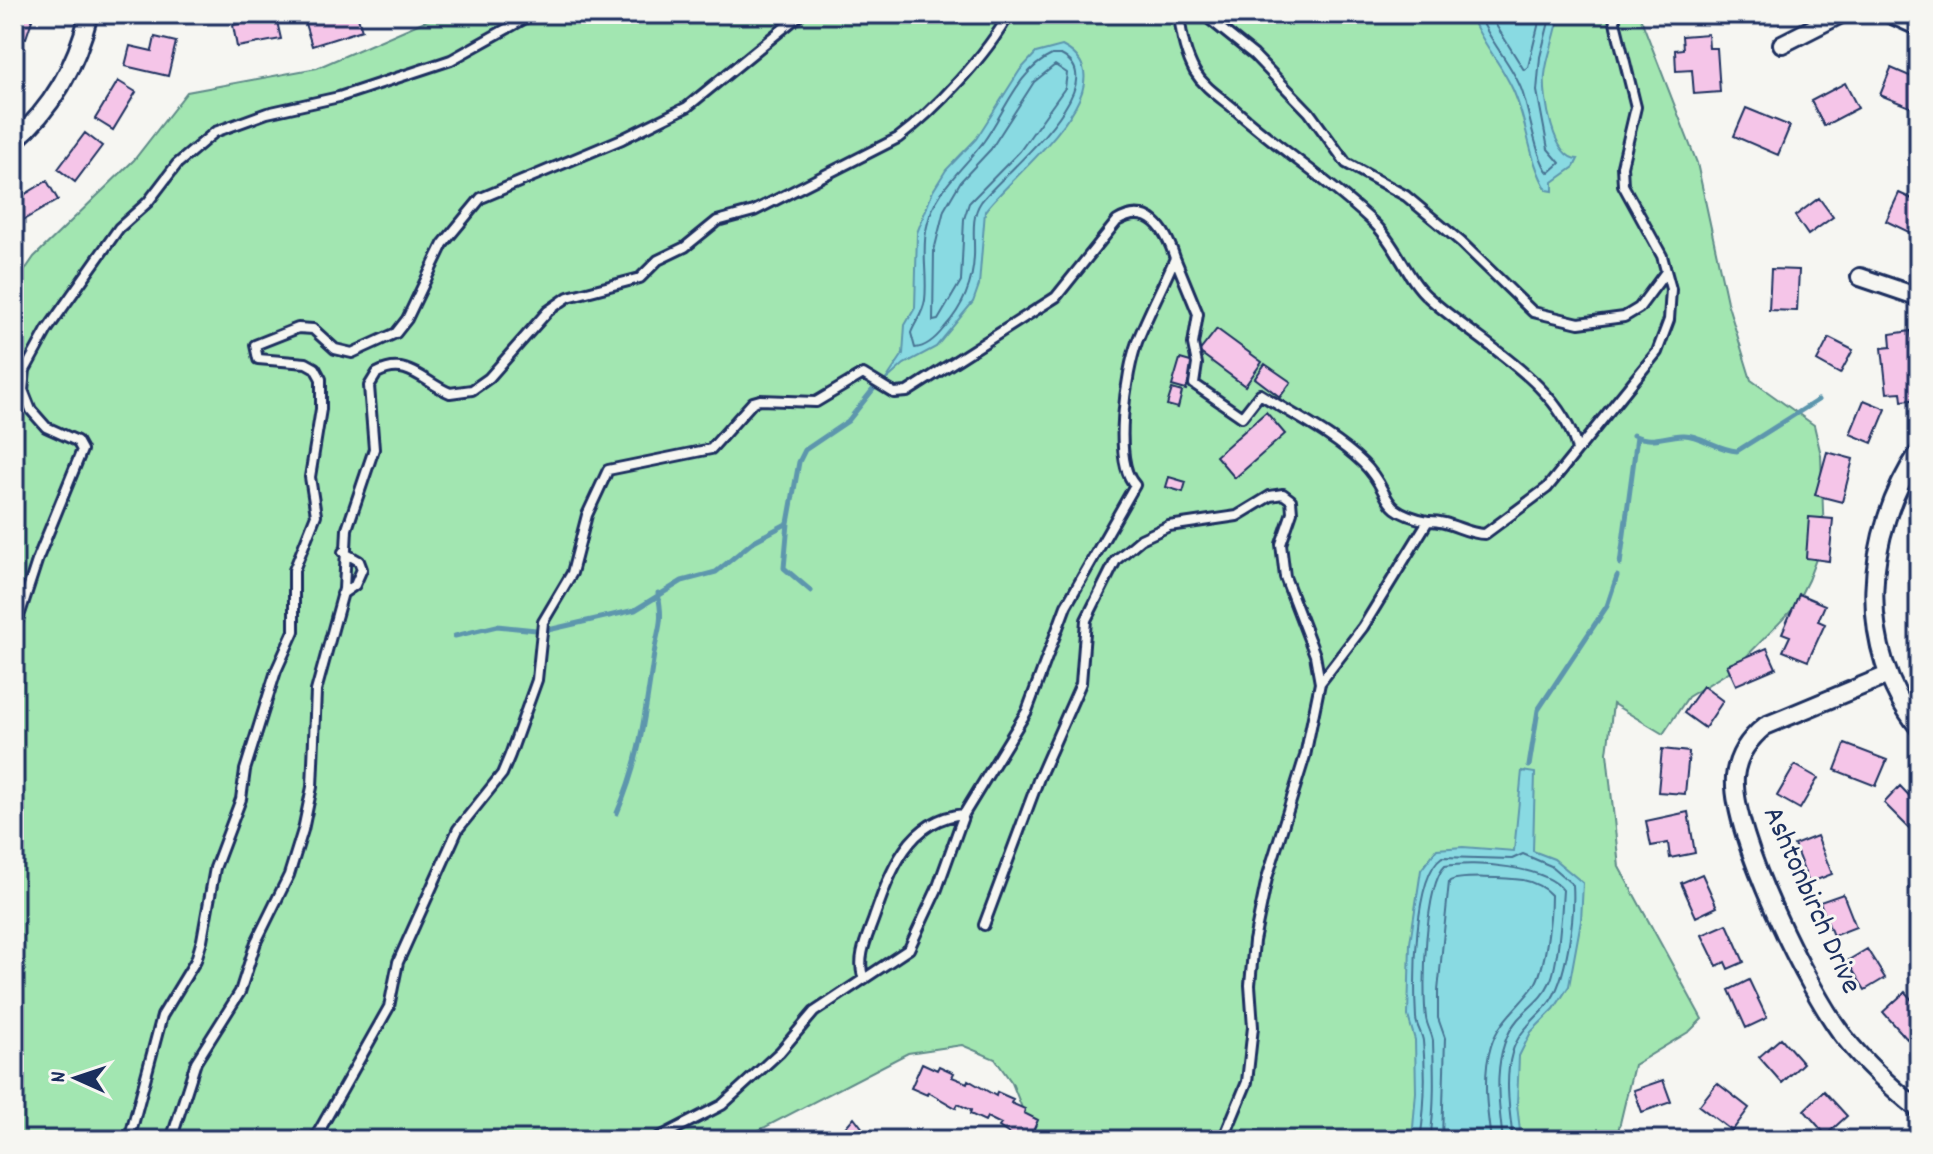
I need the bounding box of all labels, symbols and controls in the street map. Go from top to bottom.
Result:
street label: Ashtonbirch Drive [1749,800,1871,1002]
north arrow [36,1038,116,1118]
text: N [44,1071,75,1083]

